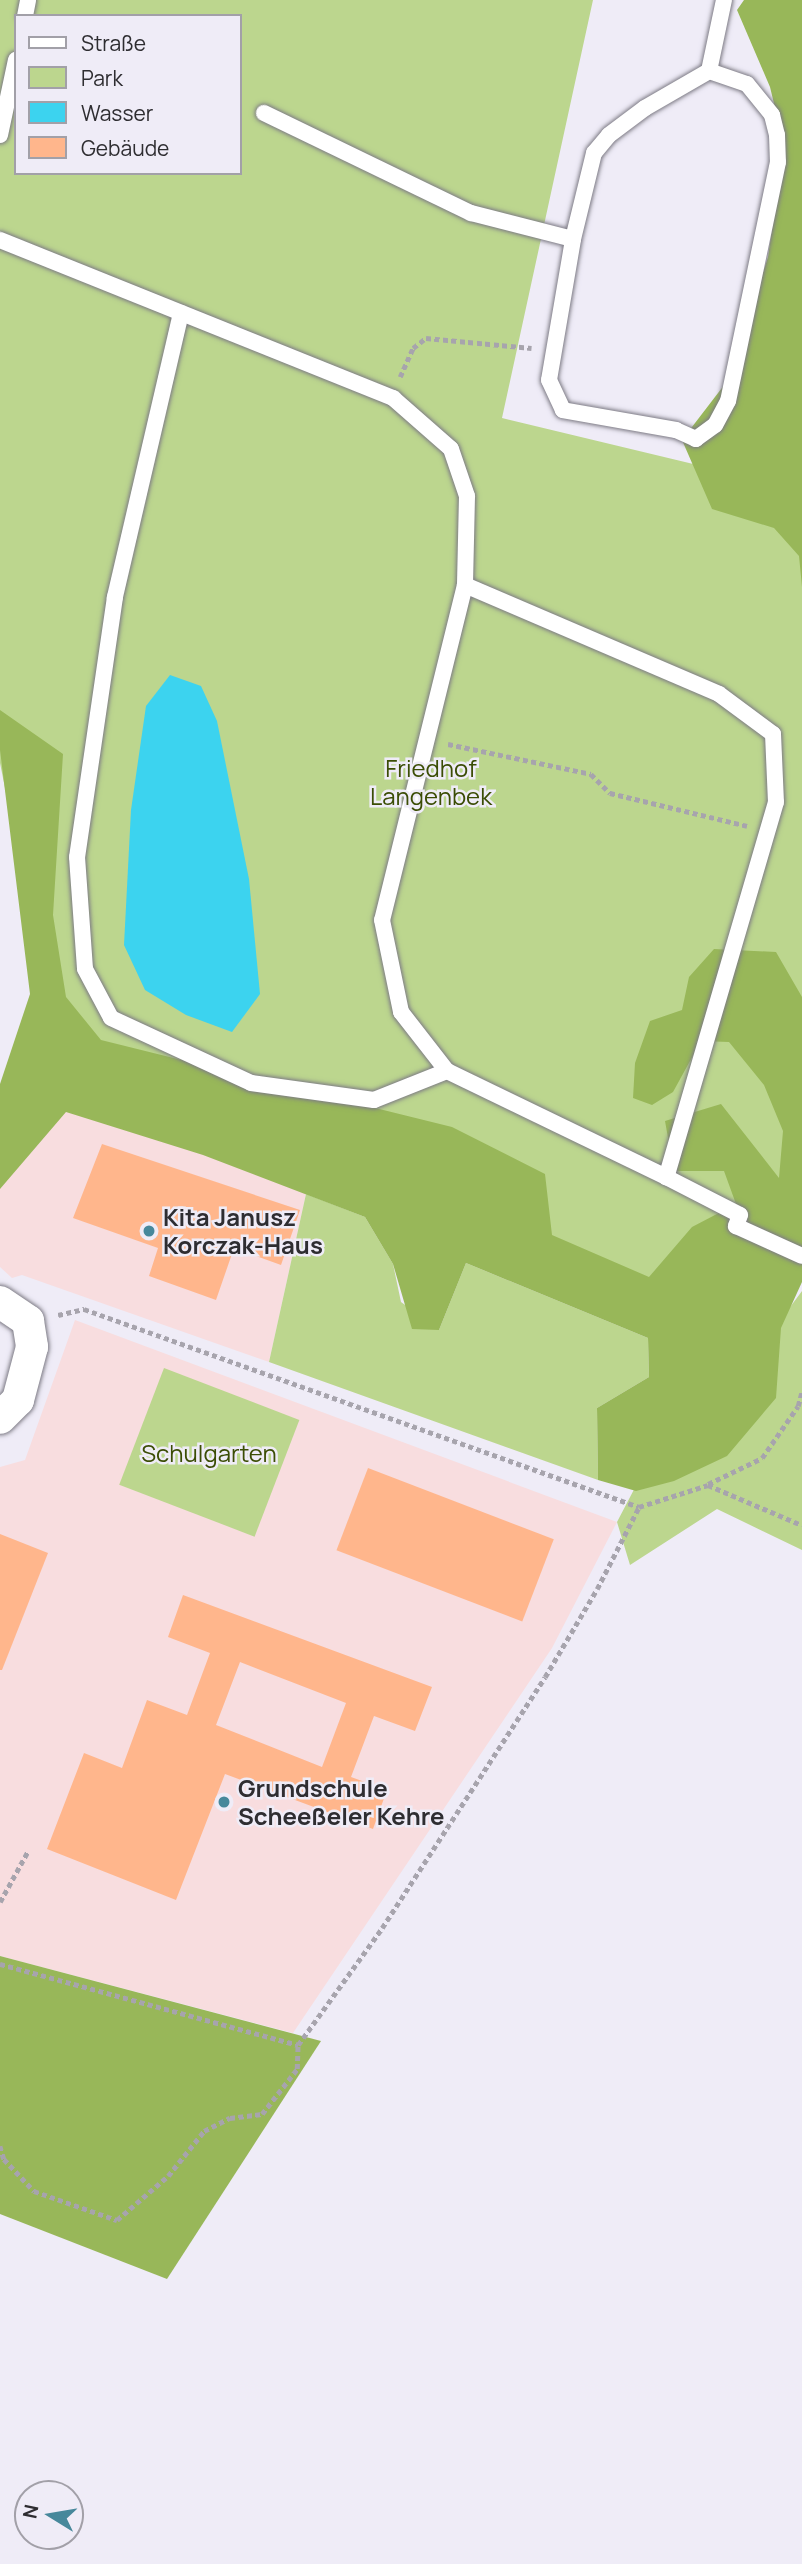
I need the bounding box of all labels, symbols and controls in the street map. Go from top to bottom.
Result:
legend [14,14,242,175]
text: Straße [81,29,146,57]
text: Park [81,64,123,92]
text: Wasser [81,99,153,127]
text: Gebäude [81,134,169,162]
park label: Friedhof Langenbek [370,754,492,810]
place label: Kita Janusz Korczak-Haus [163,1203,323,1259]
marker: Kita Janusz Korczak-Haus [141,1223,157,1239]
park label: Schulgarten [141,1439,277,1467]
place label: Grundschule Scheeßeler Kehre [238,1774,445,1830]
marker: Grundschule Scheeßeler Kehre [216,1794,232,1810]
north arrow [14,2480,84,2550]
text: N [16,2502,44,2521]

